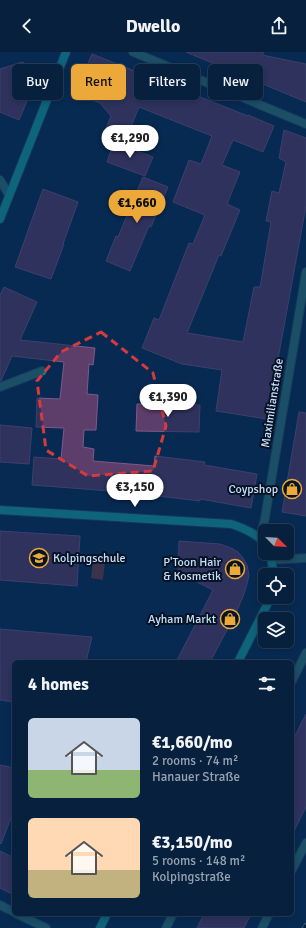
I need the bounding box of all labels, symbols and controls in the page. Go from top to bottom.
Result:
icon: back [16,15,38,37]
text: Dwello [126,15,180,37]
icon: share [268,15,290,37]
chip: Buy [12,64,63,100]
chip: Rent [71,64,126,100]
chip: Filters [134,64,200,100]
chip: New [208,64,263,100]
pin: €1,290 [97,125,163,159]
text: €1,290 [111,130,149,146]
pin: €1,660 [104,190,170,224]
text: €1,660 [118,195,156,211]
street label: Maximilianstraße [258,357,287,449]
pin: €1,390 [135,384,201,418]
text: €1,390 [149,389,187,405]
pin: €3,150 [102,474,168,508]
shop icon: Coypshop [281,478,303,500]
text: €3,150 [116,479,154,495]
place label: Coypshop [228,482,278,497]
north arrow [258,524,294,560]
map controls [258,524,294,648]
school or university icon: Kolpingschule [28,547,50,569]
place label: Kolpingschule [53,551,126,566]
place label: P'Toon Hair & Kosmetik [163,555,222,584]
shop icon: P'Toon Hair & Kosmetik [224,558,246,580]
button: locate [258,568,294,604]
shop icon: Ayham Markt [219,608,241,630]
place label: Ayham Markt [148,612,216,627]
button: layers [258,612,294,648]
icon: filters [256,673,278,695]
text: 4 homes [28,674,89,695]
text: €1,660/mo [152,732,232,753]
icon: home [60,734,108,782]
text: 2 rooms · 74 m² [152,753,238,769]
text: Hanauer Straße [152,769,240,785]
text: €3,150/mo [152,832,232,853]
icon: home [60,834,108,882]
text: 5 rooms · 148 m² [152,853,245,869]
text: Kolpingstraße [152,869,231,885]

